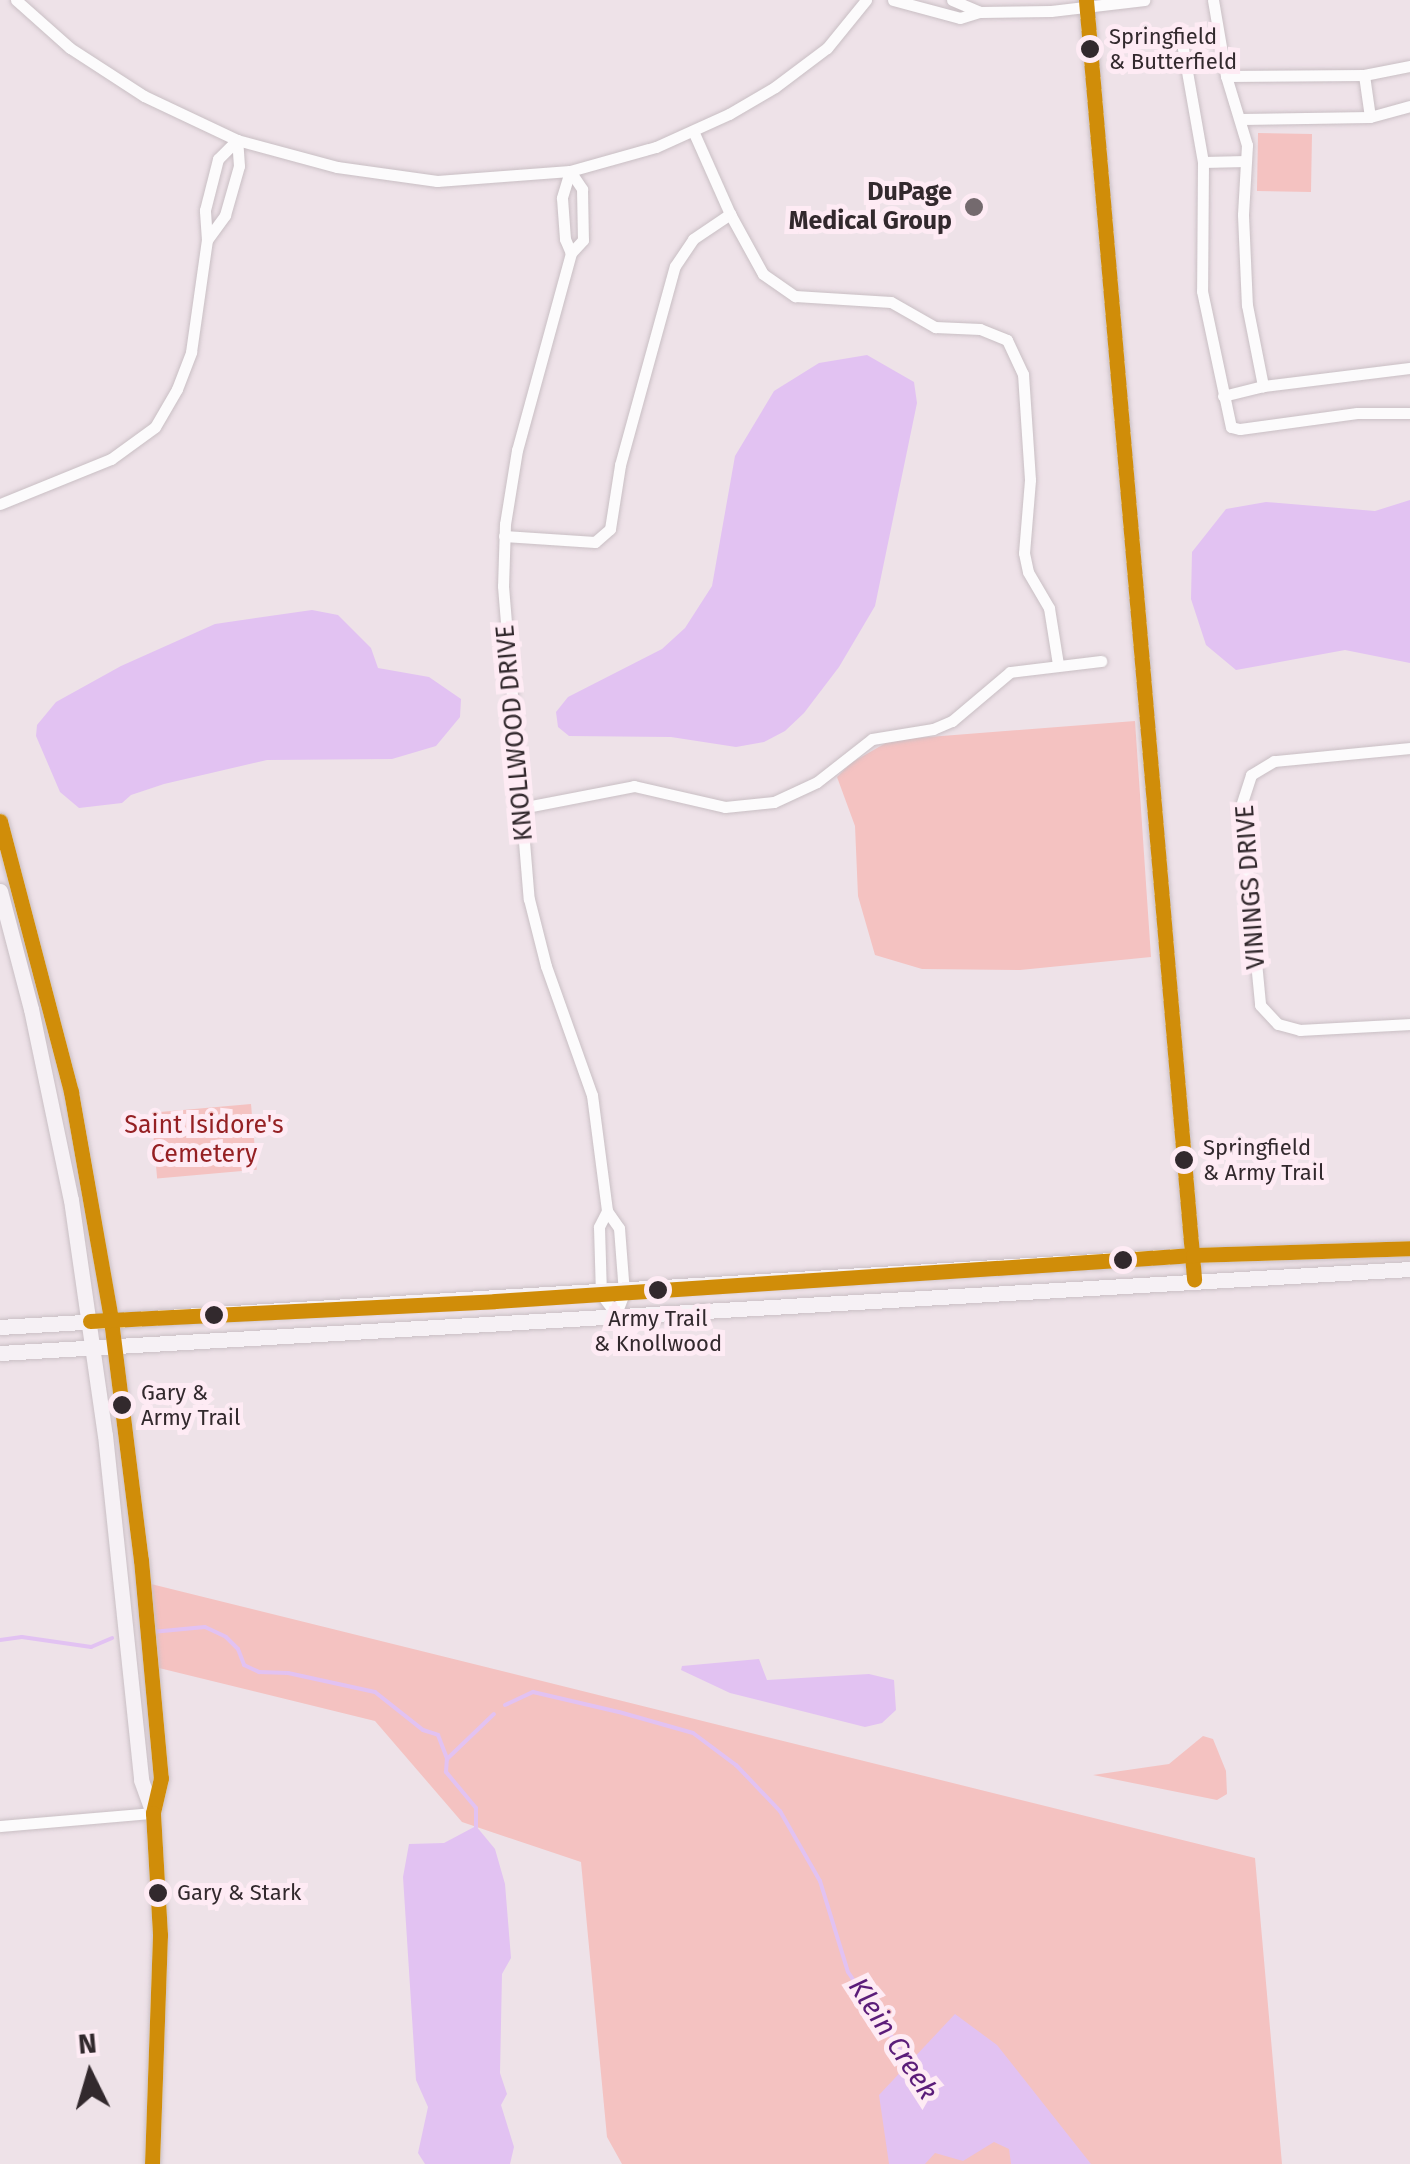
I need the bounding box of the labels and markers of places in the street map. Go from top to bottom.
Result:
place label: Springfield & Butterfield [1109,23,1237,74]
marker: Springfield & Butterfield [1080,39,1100,59]
place label: DuPage Medical Group [789,178,952,237]
marker: DuPage Medical Group [961,194,987,220]
place label: Springfield & Army Trail [1203,1134,1324,1186]
marker: Springfield & Army Trail [1174,1150,1194,1170]
unlabelled marker [1113,1250,1133,1270]
marker: Army Trail & Knollwood [648,1280,668,1300]
unlabelled marker [204,1305,224,1325]
place label: Army Trail & Knollwood [594,1305,722,1356]
place label: Gary & Army Trail [141,1379,241,1430]
marker: Gary & Army Trail [112,1395,132,1415]
place label: Gary & Stark [177,1880,301,1906]
marker: Gary & Stark [148,1883,168,1903]

